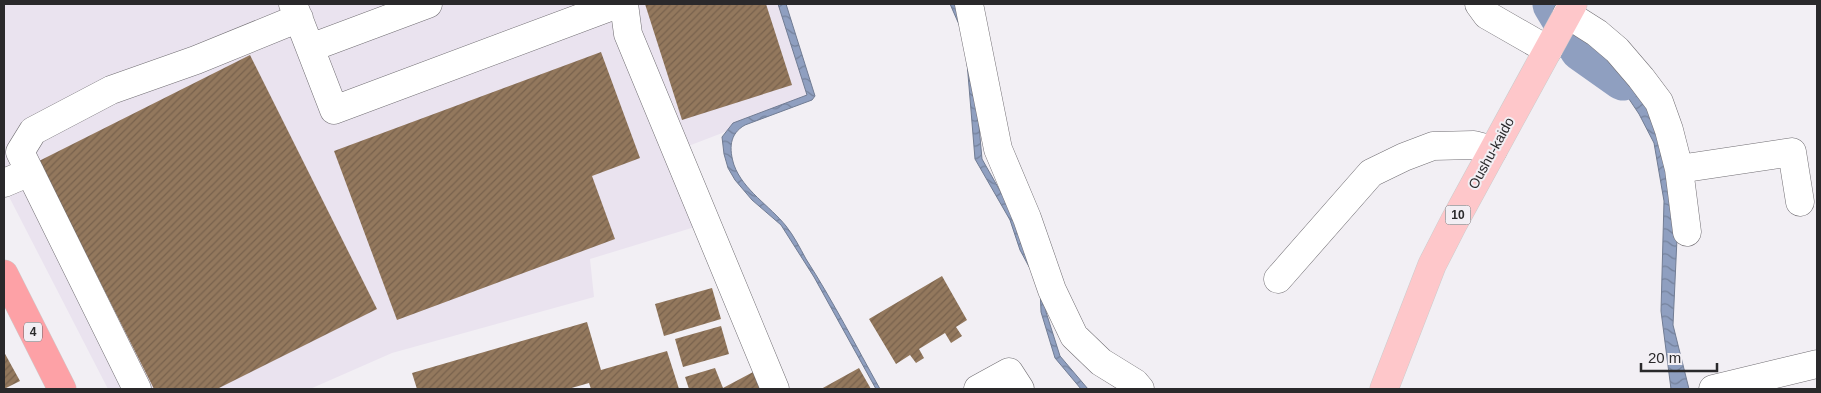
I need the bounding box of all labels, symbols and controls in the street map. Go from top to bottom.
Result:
street label: Oushu-kaido [1465,114,1517,192]
road number: 10 [1446,206,1470,224]
road number: 4 [24,322,42,342]
scale bar [1641,340,1717,372]
text: 20 m [1648,349,1681,366]

